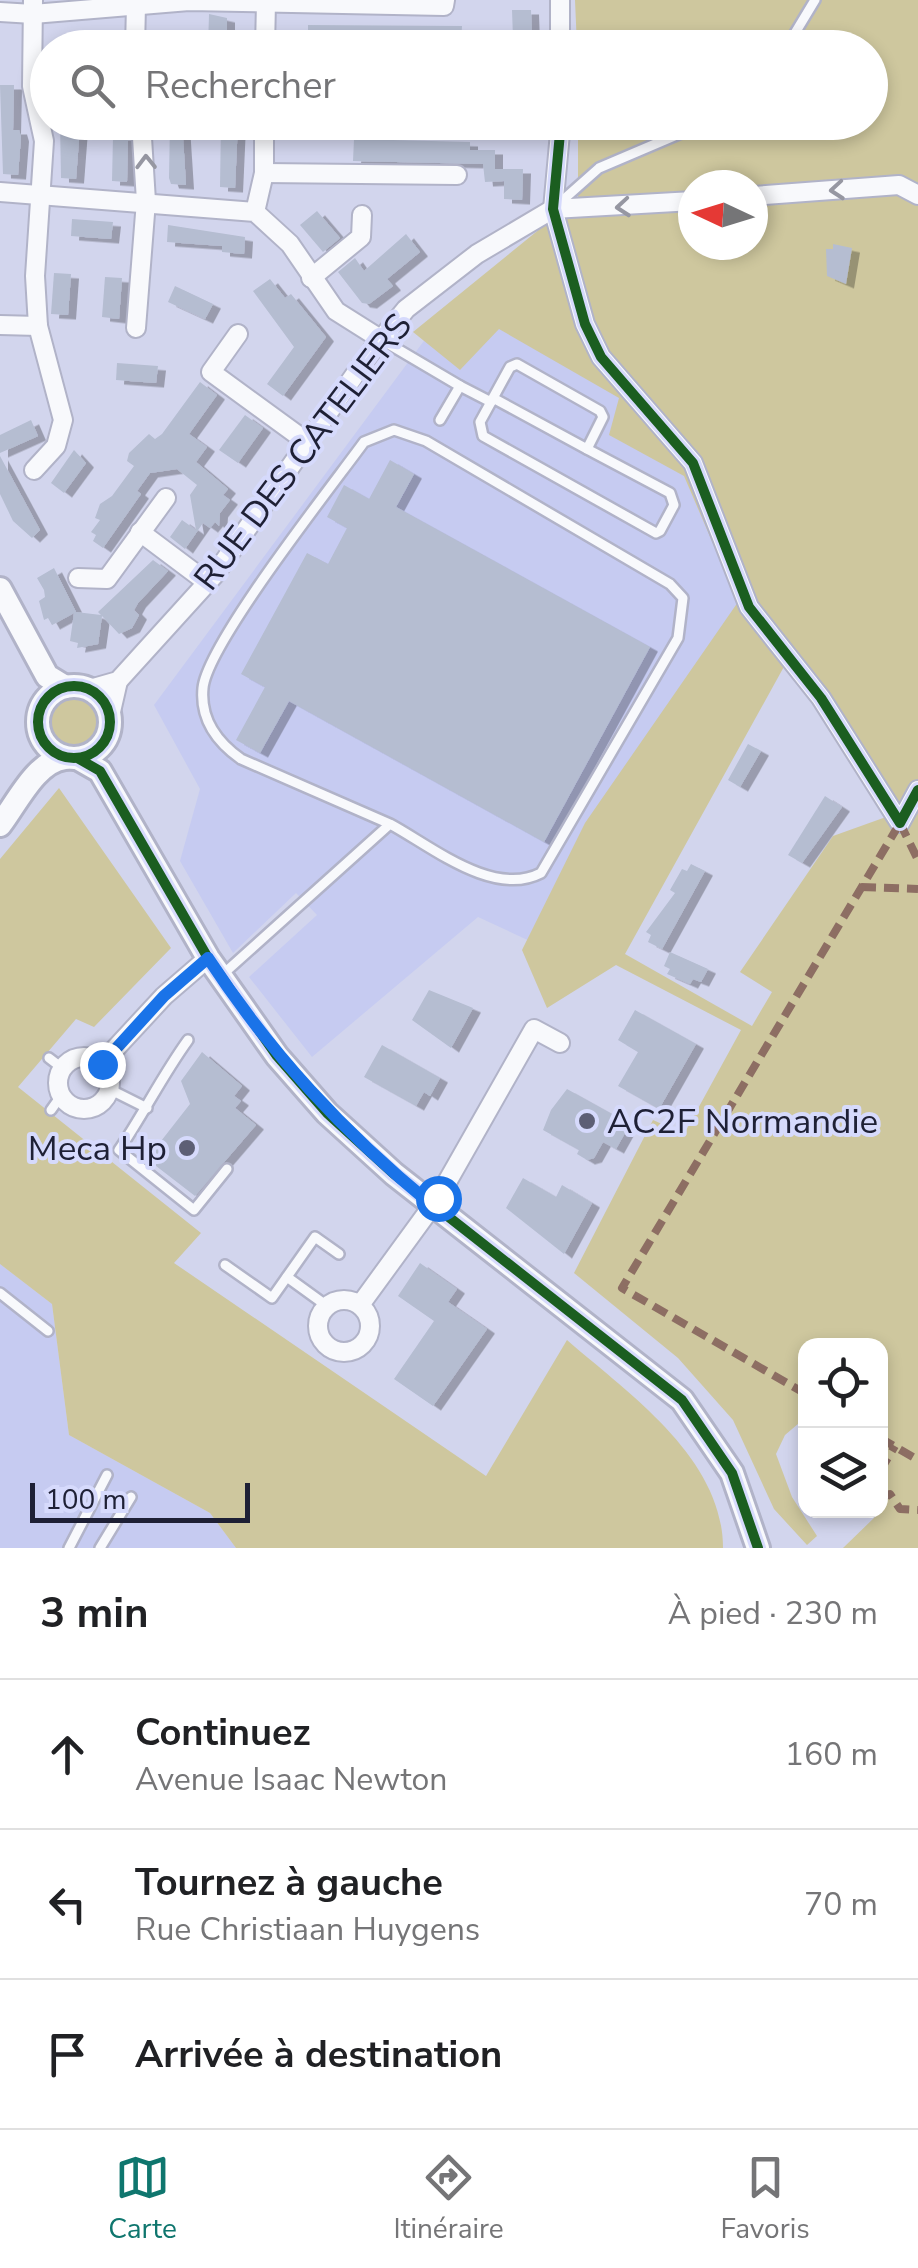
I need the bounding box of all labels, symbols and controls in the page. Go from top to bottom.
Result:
search box [30,30,888,140]
icon: search [65,58,120,113]
text: Rechercher [145,60,336,111]
one-way arrow [135,153,156,169]
north arrow [678,170,768,260]
one-way arrow [828,178,844,200]
one-way arrow [614,195,630,217]
street label: RUE DES CATELIERS [183,304,423,600]
route end [80,1042,126,1088]
place label: AC2F Normandie [607,1098,878,1145]
marker: AC2F Normandie [576,1110,598,1132]
place label: Meca Hp [28,1125,167,1172]
marker: Meca Hp [176,1137,198,1159]
route start [416,1176,462,1222]
map controls [798,1338,888,1518]
button: locate [798,1338,888,1428]
button: layers [798,1428,888,1518]
scale bar [30,1478,250,1522]
text: 100 m [45,1481,127,1519]
text: 3 min [40,1585,149,1642]
text: À pied · 230 m [668,1592,878,1635]
text: Continuez [135,1707,310,1758]
icon: ahead [40,1727,95,1782]
text: 160 m [785,1733,878,1776]
text: Avenue Isaac Newton [135,1758,447,1801]
text: Tournez à gauche [135,1857,443,1908]
icon: left [40,1877,95,1932]
text: 70 m [804,1883,878,1926]
text: Rue Christiaan Huygens [135,1908,480,1951]
icon: arrive [40,2027,95,2082]
text: Arrivée à destination [135,2029,502,2080]
tab: Carte [108,2150,177,2248]
tab: Itinéraire [394,2150,504,2248]
tab: Favoris [720,2150,810,2248]

